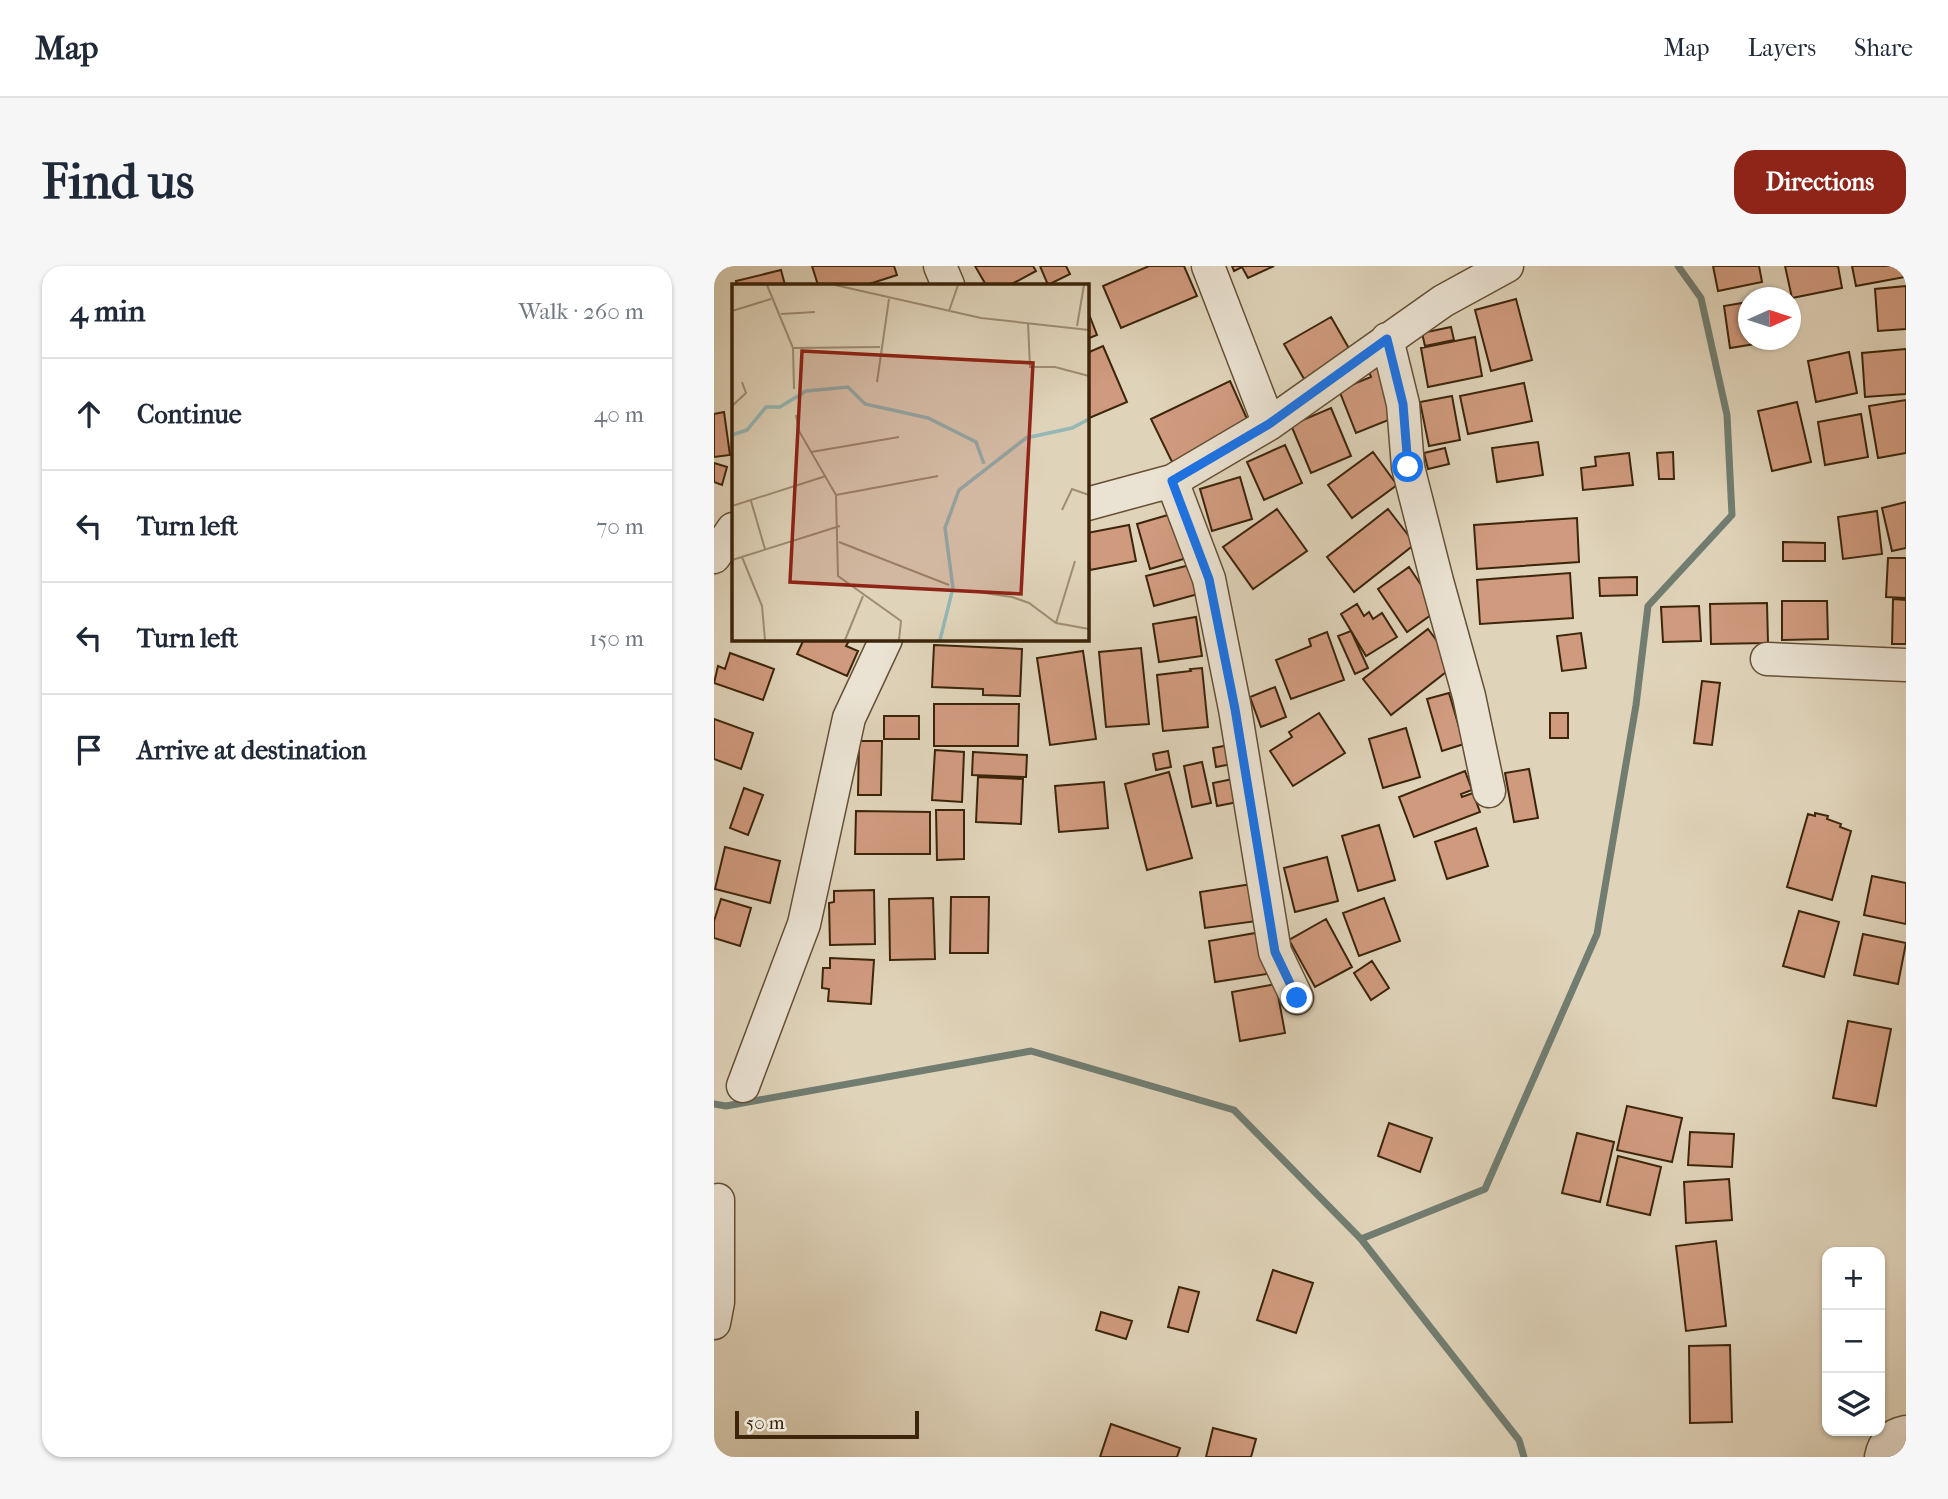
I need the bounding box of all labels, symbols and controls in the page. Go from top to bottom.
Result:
text: Map [35,29,98,68]
text: Map [1664,34,1710,62]
text: Layers [1748,34,1816,62]
text: Share [1854,34,1913,62]
button: Directions [1734,150,1906,214]
text: Find us [42,153,194,211]
inset map [732,284,1088,640]
north arrow [1738,287,1801,350]
text: 4 min [70,294,145,329]
text: Walk · 260 m [519,298,644,325]
icon: ahead [70,395,108,433]
text: Continue [137,399,242,430]
text: 40 m [594,401,644,428]
route start [1392,451,1423,482]
icon: left [70,507,108,545]
text: Turn left [137,511,238,542]
text: 70 m [596,513,644,540]
icon: left [70,619,108,657]
text: Turn left [137,623,238,654]
text: 150 m [589,625,644,652]
icon: arrive [70,731,108,769]
text: Arrive at destination [137,735,367,766]
route end [1281,982,1312,1013]
map controls [1822,1247,1885,1436]
button: + [1822,1247,1885,1310]
button: − [1822,1310,1885,1373]
button: layers [1822,1373,1885,1436]
scale bar [735,1408,919,1440]
text: 50 m [746,1412,785,1434]

